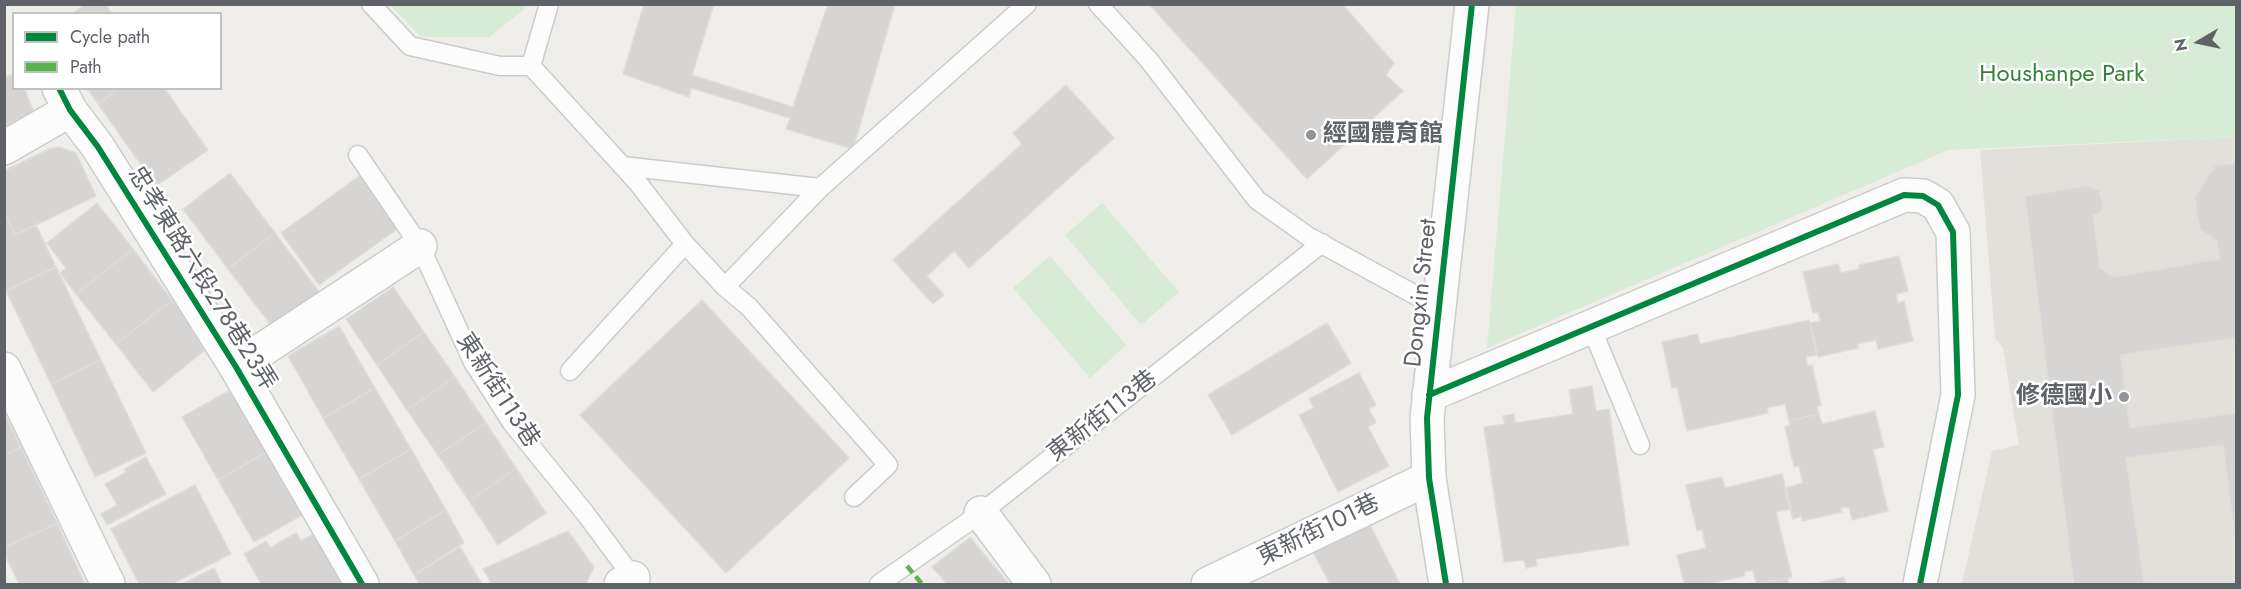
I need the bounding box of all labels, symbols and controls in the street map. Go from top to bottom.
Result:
legend [12,12,222,90]
north arrow [2169,12,2229,72]
text: Cycle path [70,24,150,50]
text: N [2168,37,2193,53]
text: Path [70,54,102,80]
park label: Houshanpe Park [1979,61,2145,89]
place label: 經國體育館 [1323,121,1443,149]
marker: 經國體育館 [1304,128,1318,142]
street label: 忠孝東路六段278巷23弄 [120,162,282,396]
street label: Dongxin Street [1400,217,1444,369]
street label: 東新街113巷 [449,328,545,454]
street label: 東新街113巷 [1043,365,1163,469]
place label: 修德國小 [2016,383,2112,411]
marker: 修德國小 [2117,390,2131,404]
street label: 東新街101巷 [1253,489,1385,573]

